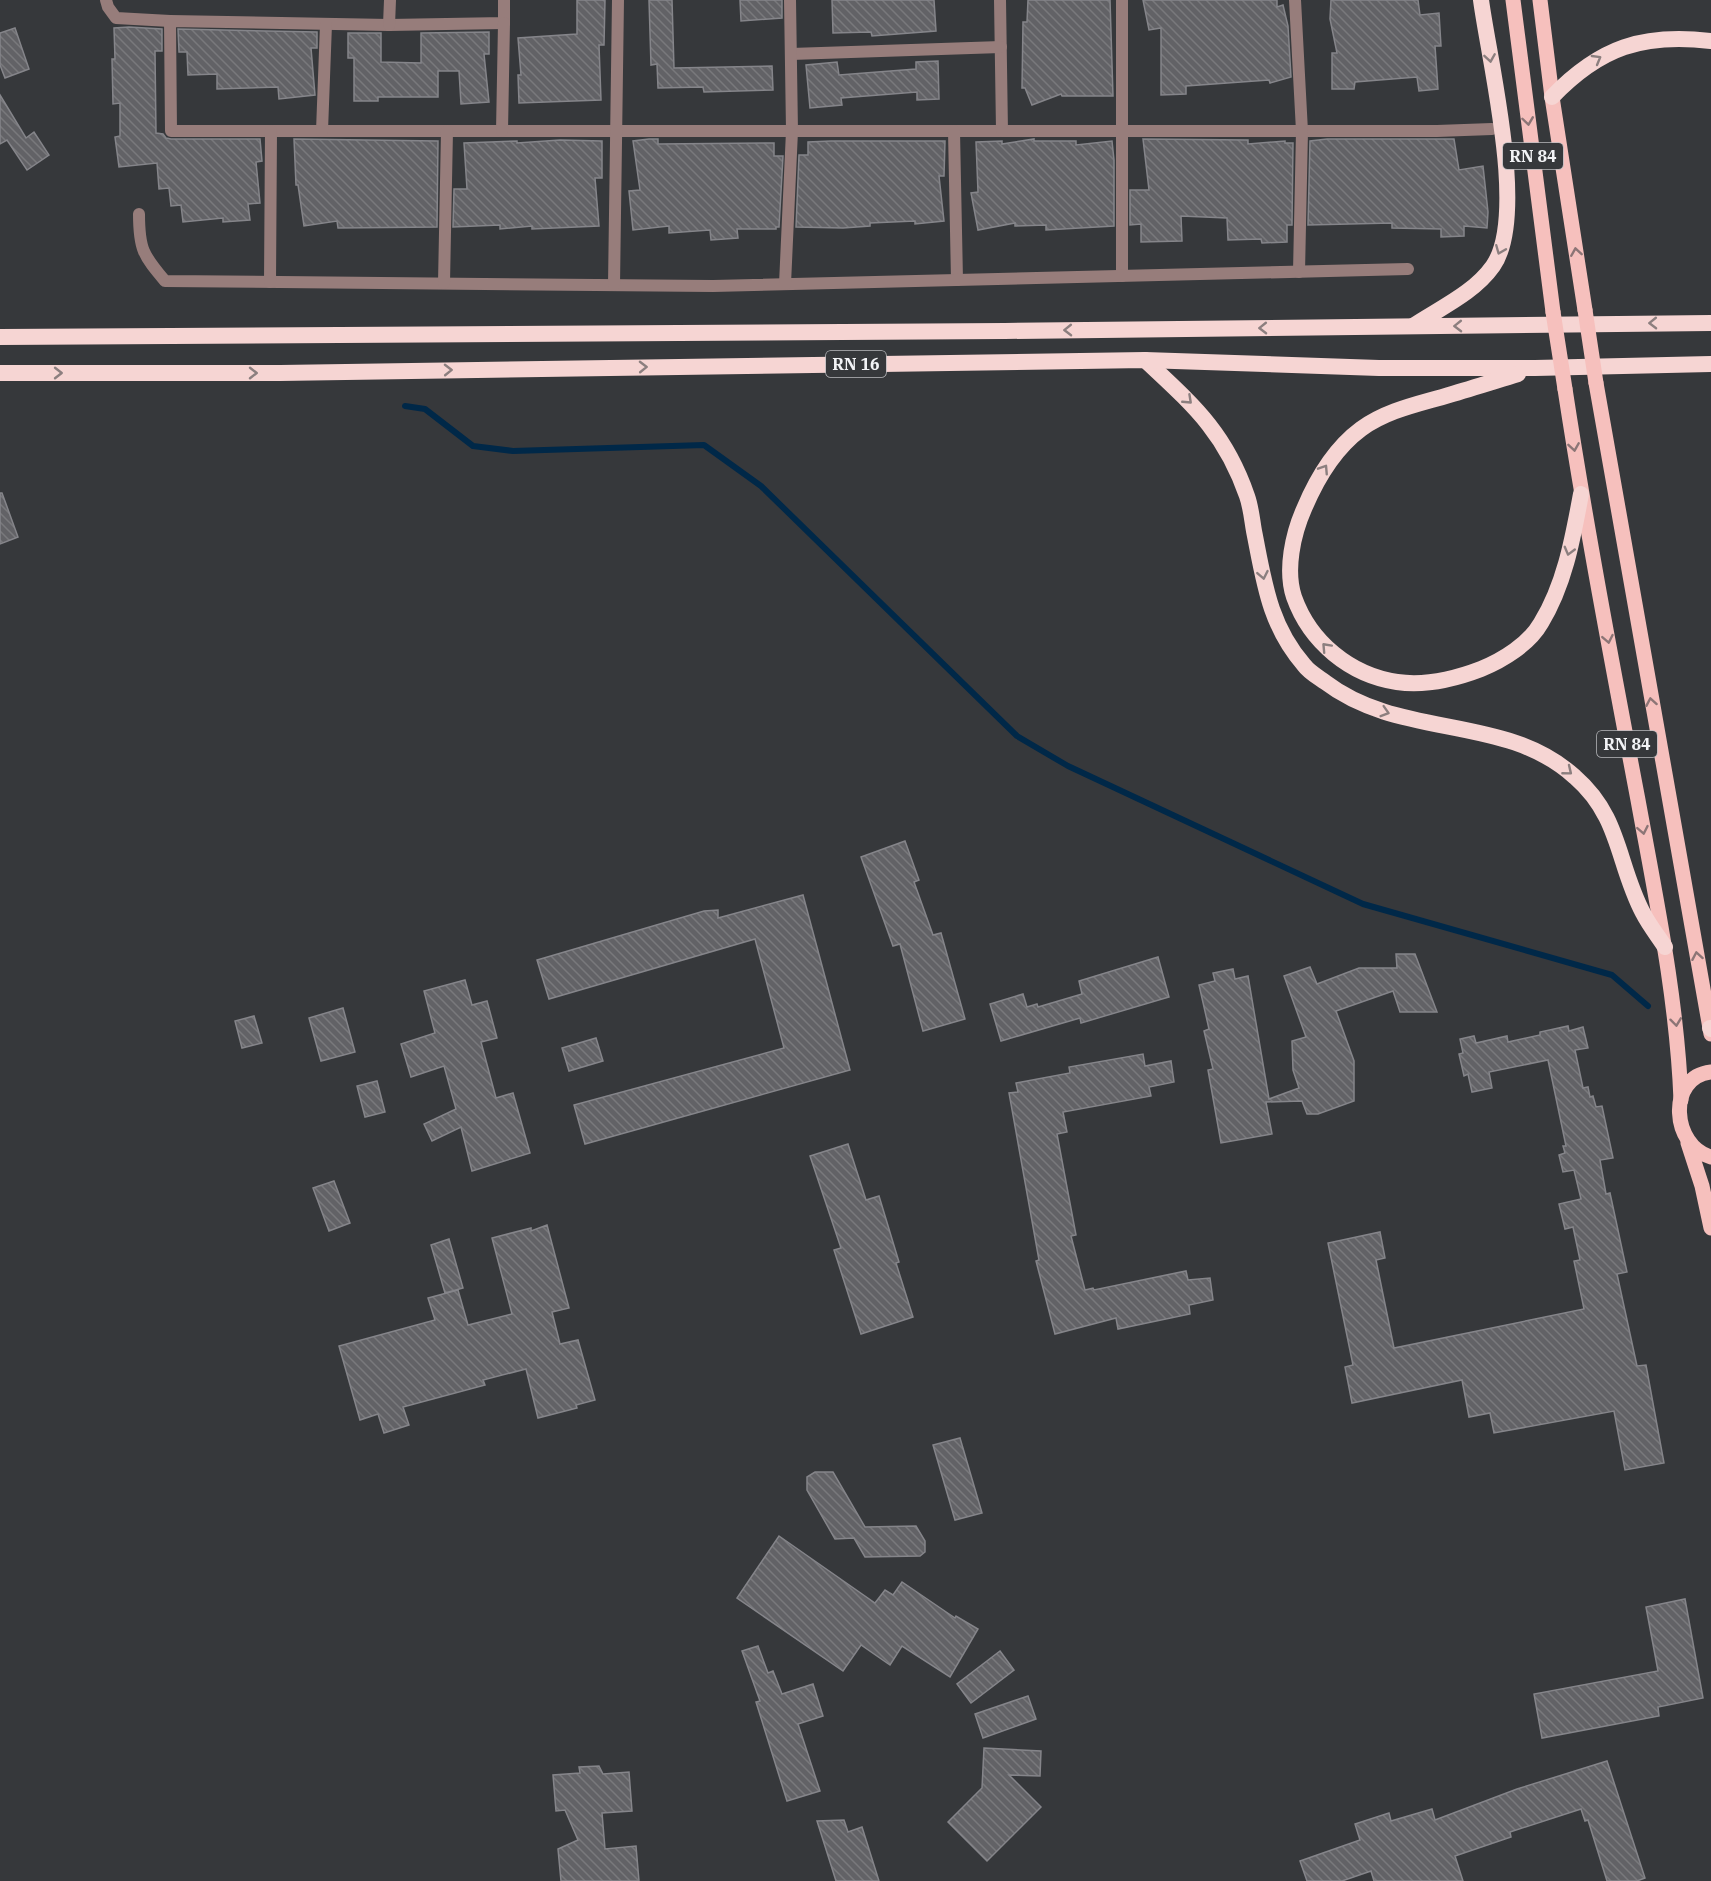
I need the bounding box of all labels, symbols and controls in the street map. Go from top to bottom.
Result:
one-way arrow [1483,52,1496,62]
one-way arrow [1591,55,1601,67]
one-way arrow [1521,116,1534,125]
road number: RN 84 [1503,143,1563,169]
one-way arrow [1495,244,1507,255]
one-way arrow [1571,247,1583,257]
one-way arrow [1648,317,1657,329]
one-way arrow [1453,319,1462,332]
one-way arrow [1258,322,1267,334]
one-way arrow [1063,324,1072,336]
road number: RN 16 [826,351,886,377]
one-way arrow [639,361,648,373]
one-way arrow [444,364,453,376]
one-way arrow [54,367,63,379]
one-way arrow [249,367,258,379]
one-way arrow [1181,393,1191,404]
one-way arrow [1567,441,1580,451]
one-way arrow [1317,465,1329,475]
one-way arrow [1564,545,1576,556]
one-way arrow [1256,570,1269,580]
one-way arrow [1601,633,1614,643]
one-way arrow [1322,643,1333,653]
one-way arrow [1645,697,1658,707]
one-way arrow [1379,705,1390,717]
road number: RN 84 [1597,731,1657,757]
one-way arrow [1562,764,1573,775]
one-way arrow [1637,826,1649,835]
one-way arrow [1691,951,1704,961]
one-way arrow [1669,1018,1682,1027]

